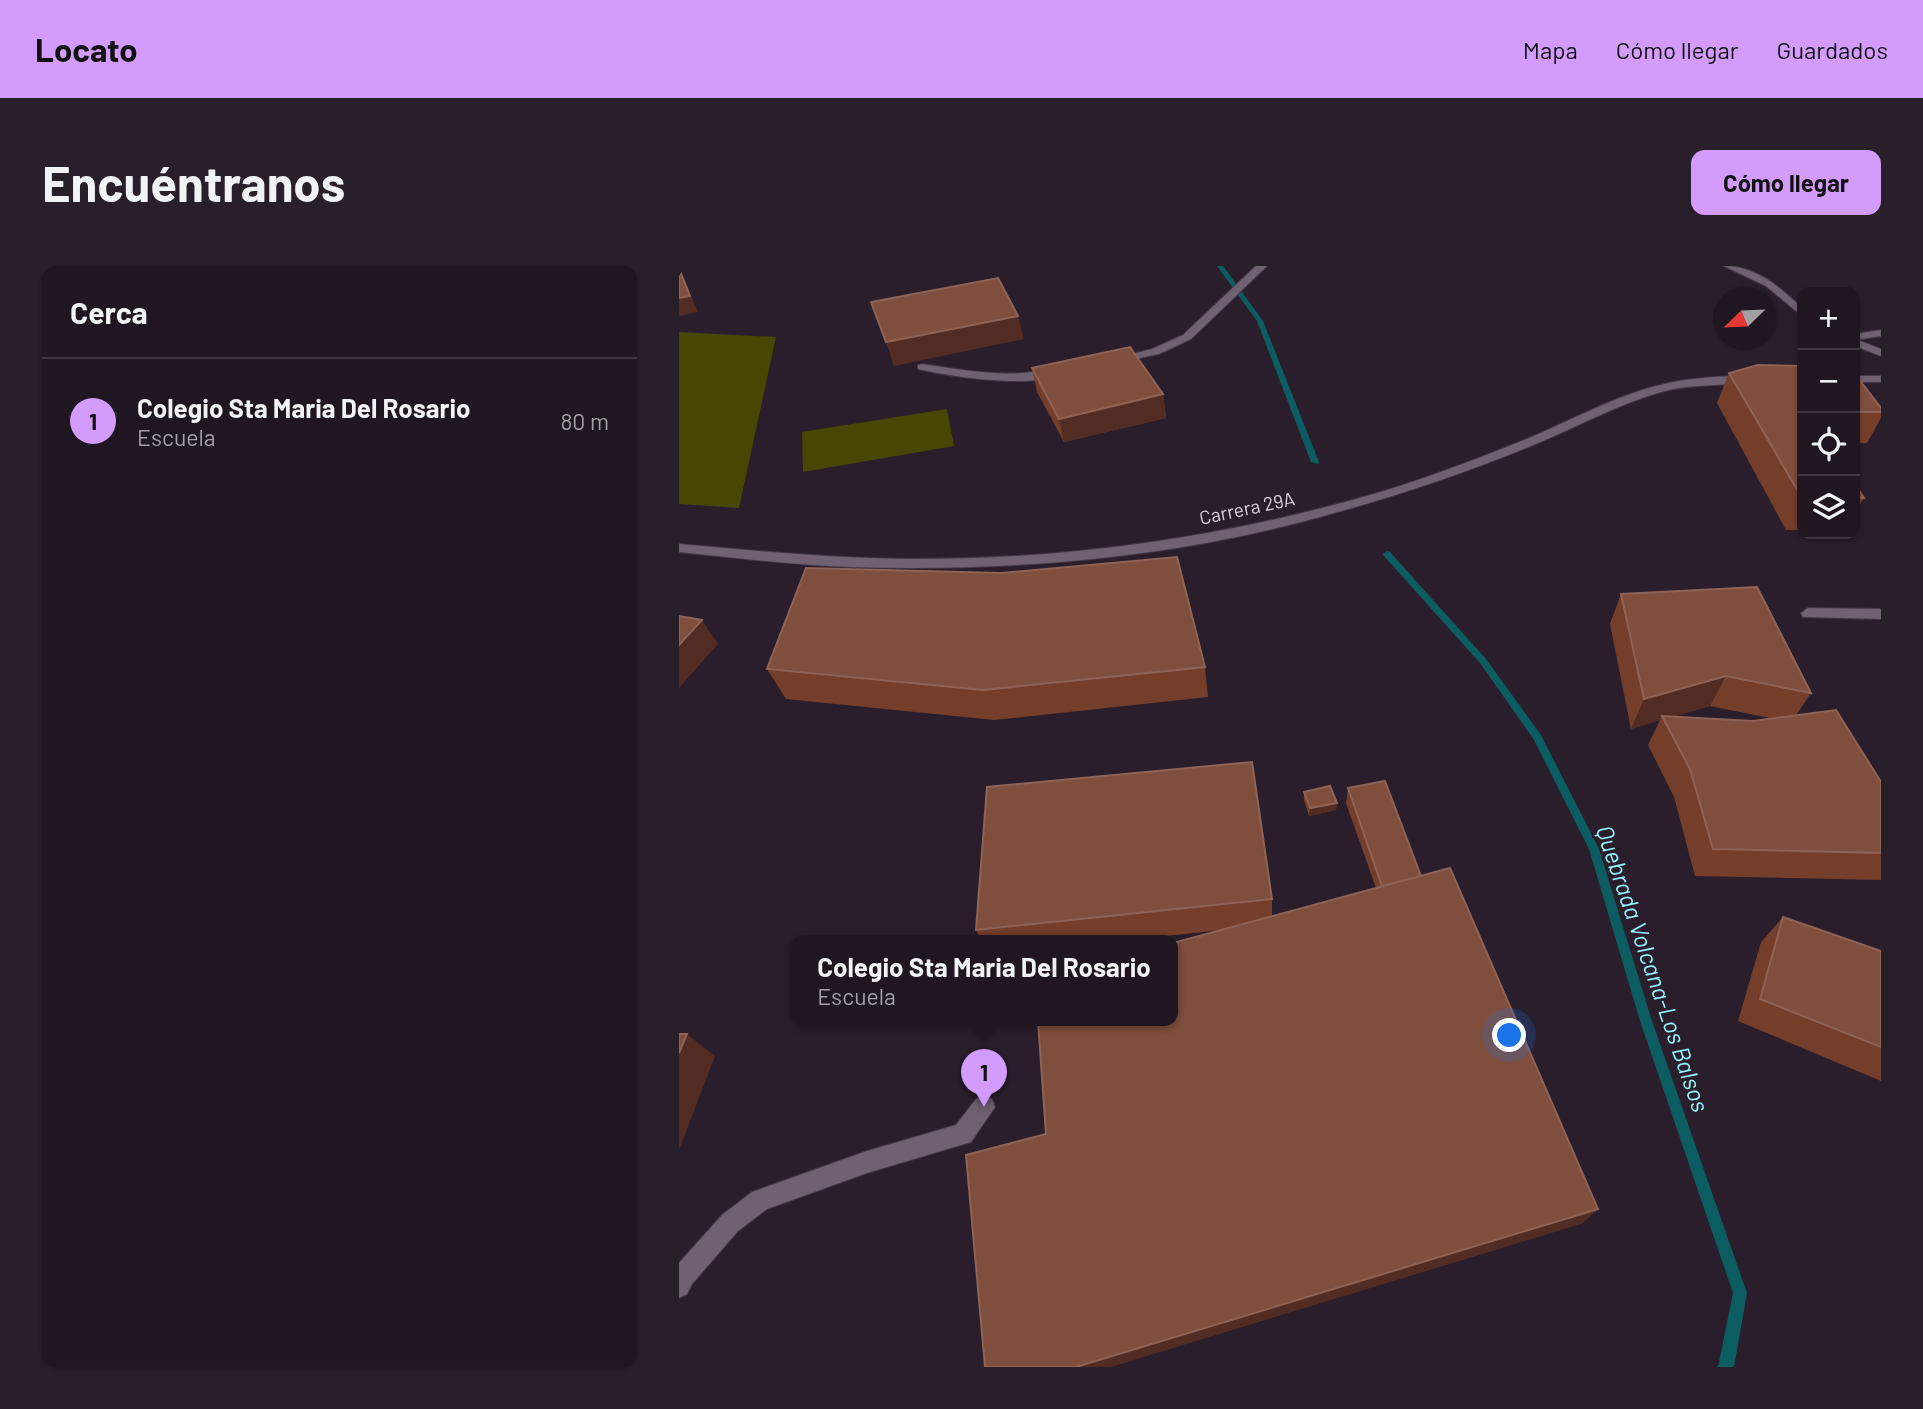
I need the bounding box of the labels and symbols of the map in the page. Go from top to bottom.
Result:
north arrow [1713,287,1776,350]
street label: Carrera 29A [1197,486,1297,529]
water label: Quebrada Volcana-Los Balsos [1591,822,1716,1115]
your location [1492,1018,1526,1052]
pin: 1 [961,1049,1007,1107]

